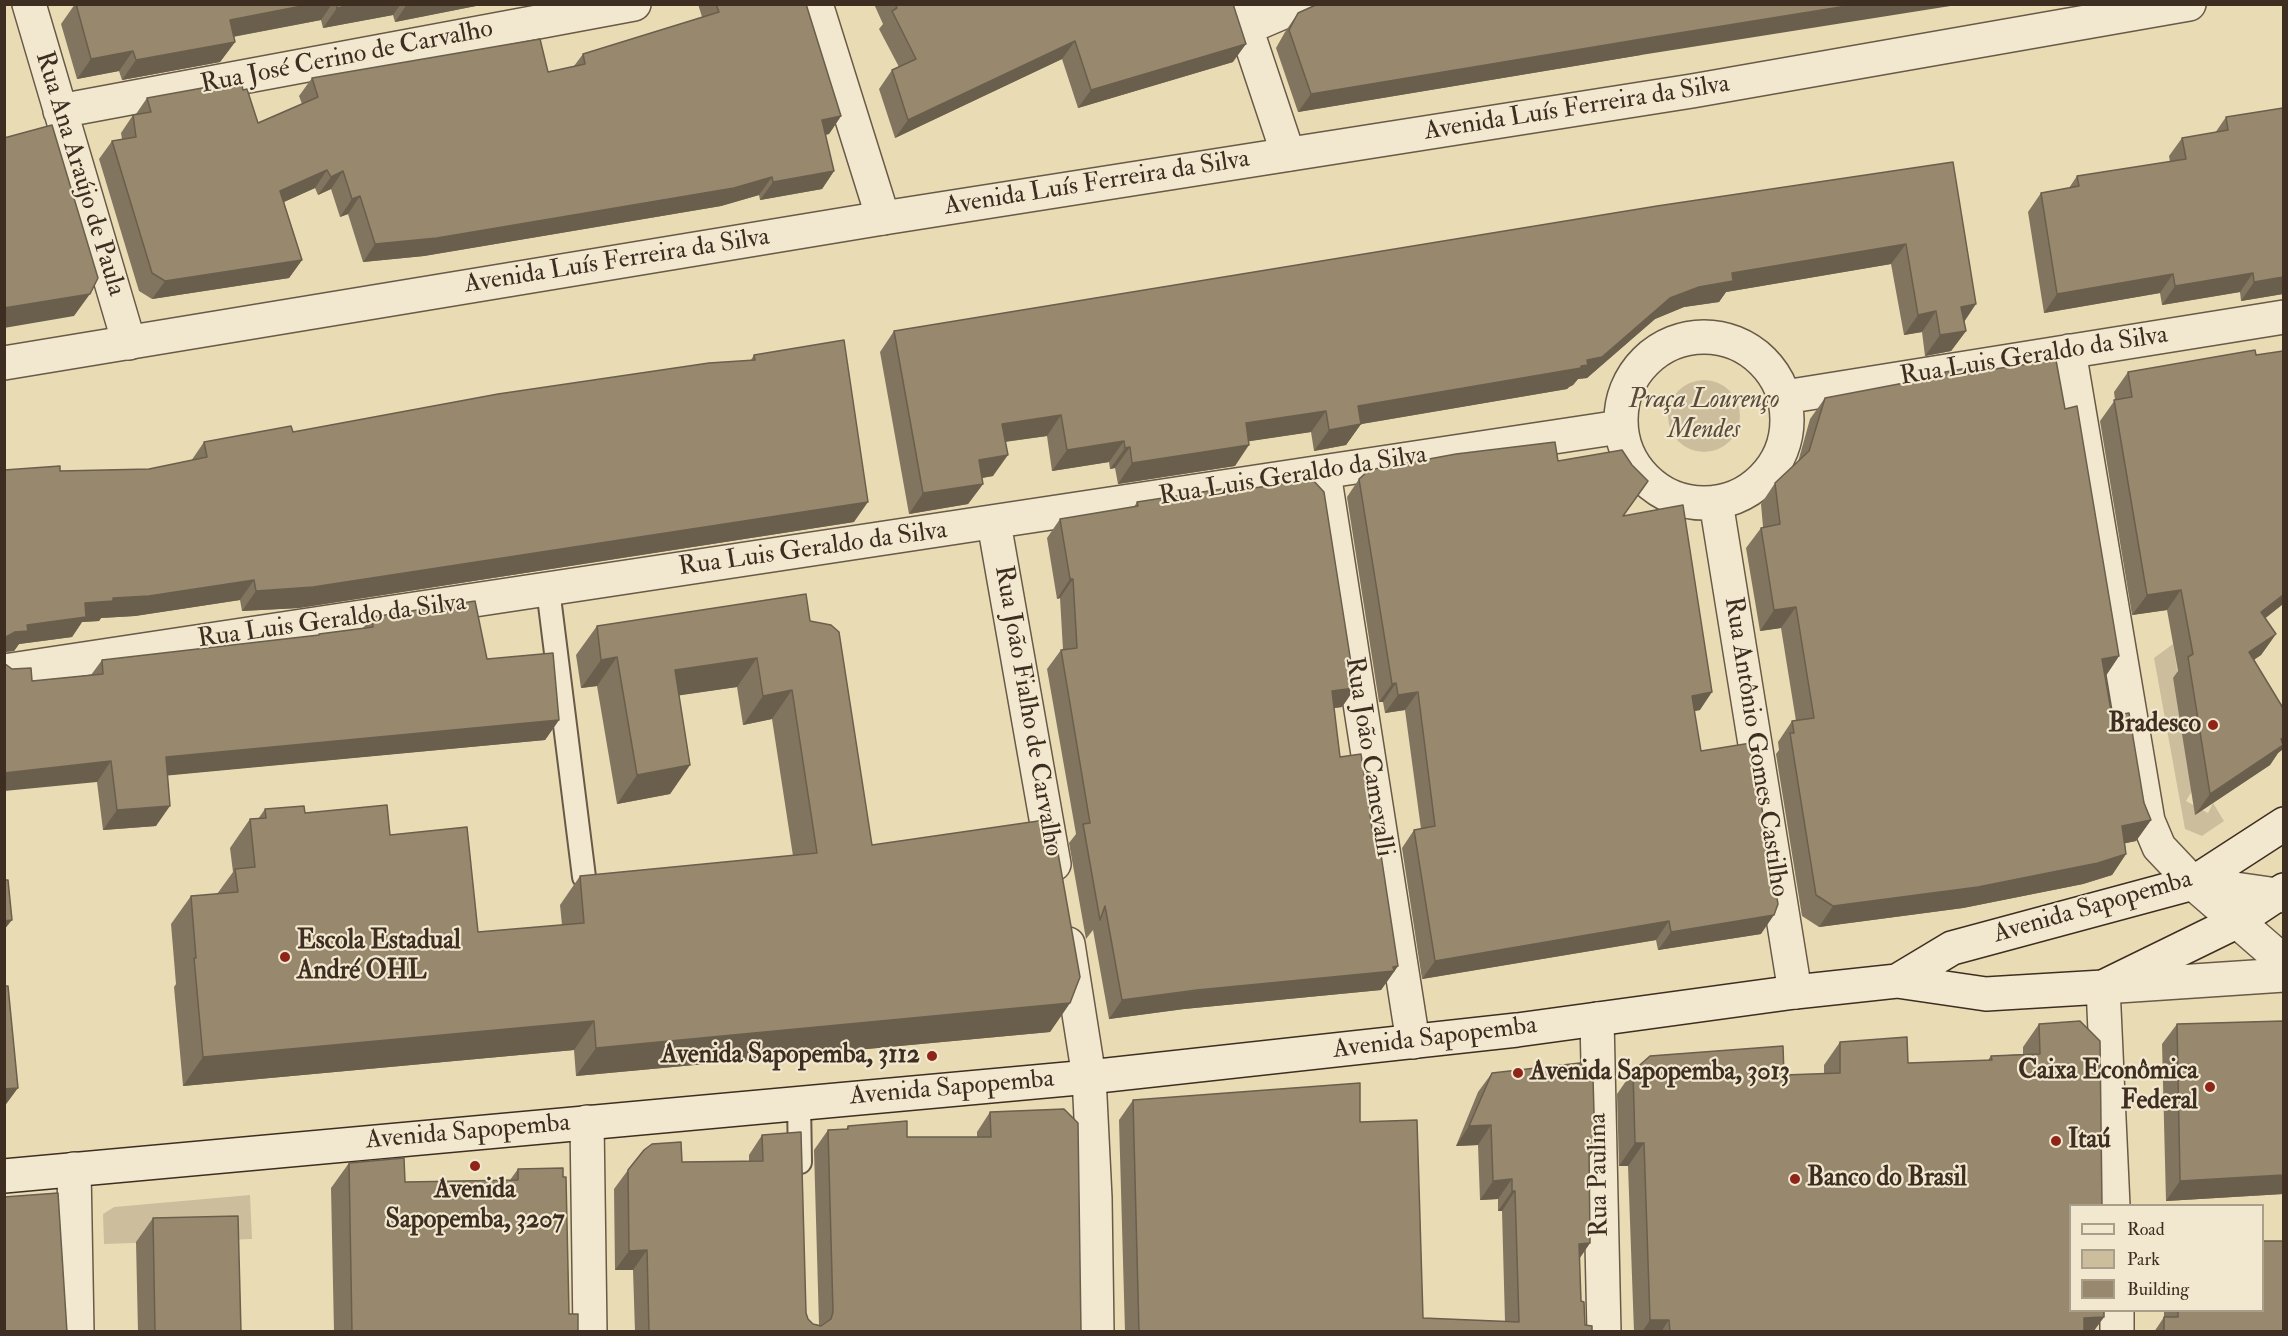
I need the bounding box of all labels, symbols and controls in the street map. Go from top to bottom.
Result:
street label: Rua José Cerino de Carvalho [198,14,496,102]
street label: Rua Ana Araújo de Paula [27,48,131,300]
street label: Avenida Luís Ferreira da Silva [1422,69,1732,149]
street label: Avenida Luís Ferreira da Silva [942,144,1252,224]
street label: Avenida Luís Ferreira da Silva [462,222,772,302]
street label: Rua Luis Geraldo da Silva [1898,320,2170,394]
park label: Praça Lourenço Mendes [1629,385,1779,446]
street label: Rua Luis Geraldo da Silva [1157,440,1429,514]
street label: Rua Luis Geraldo da Silva [677,516,949,584]
street label: Rua João Fialho de Carvalho [986,563,1068,859]
street label: Rua Luis Geraldo da Silva [196,588,468,656]
street label: Rua Antônio Gomes Castilho [1716,595,1794,899]
street label: Rua João Camevalli [1337,655,1399,859]
place label: Bradesco [2108,709,2201,741]
marker: Bradesco [2206,718,2220,732]
street label: Avenida Sapopemba [1990,865,2196,951]
place label: Escola Estadual André OHL [297,926,461,988]
marker: Escola Estadual André OHL [278,950,292,964]
street label: Avenida Sapopemba [1331,1011,1539,1067]
place label: Avenida Sapopemba, 3112 [661,1040,920,1072]
marker: Avenida Sapopemba, 3112 [925,1049,939,1063]
place label: Caixa Econômica Federal [2018,1056,2198,1118]
place label: Avenida Sapopemba, 3013 [1530,1057,1790,1089]
street label: Avenida Sapopemba [848,1065,1056,1113]
marker: Avenida Sapopemba, 3013 [1511,1066,1525,1080]
marker: Caixa Econômica Federal [2203,1080,2217,1094]
street label: Avenida Sapopemba [364,1109,572,1157]
street label: Rua Paulina [1583,1113,1617,1237]
place label: Itaú [2068,1125,2111,1157]
marker: Itaú [2049,1134,2063,1148]
marker: Avenida Sapopemba, 3207 [468,1159,482,1173]
place label: Banco do Brasil [1807,1163,1967,1195]
marker: Banco do Brasil [1788,1172,1802,1186]
place label: Avenida Sapopemba, 3207 [386,1175,564,1236]
legend [2069,1204,2264,1312]
text: Road [2127,1218,2165,1241]
text: Park [2127,1248,2160,1271]
text: Building [2127,1278,2189,1301]

